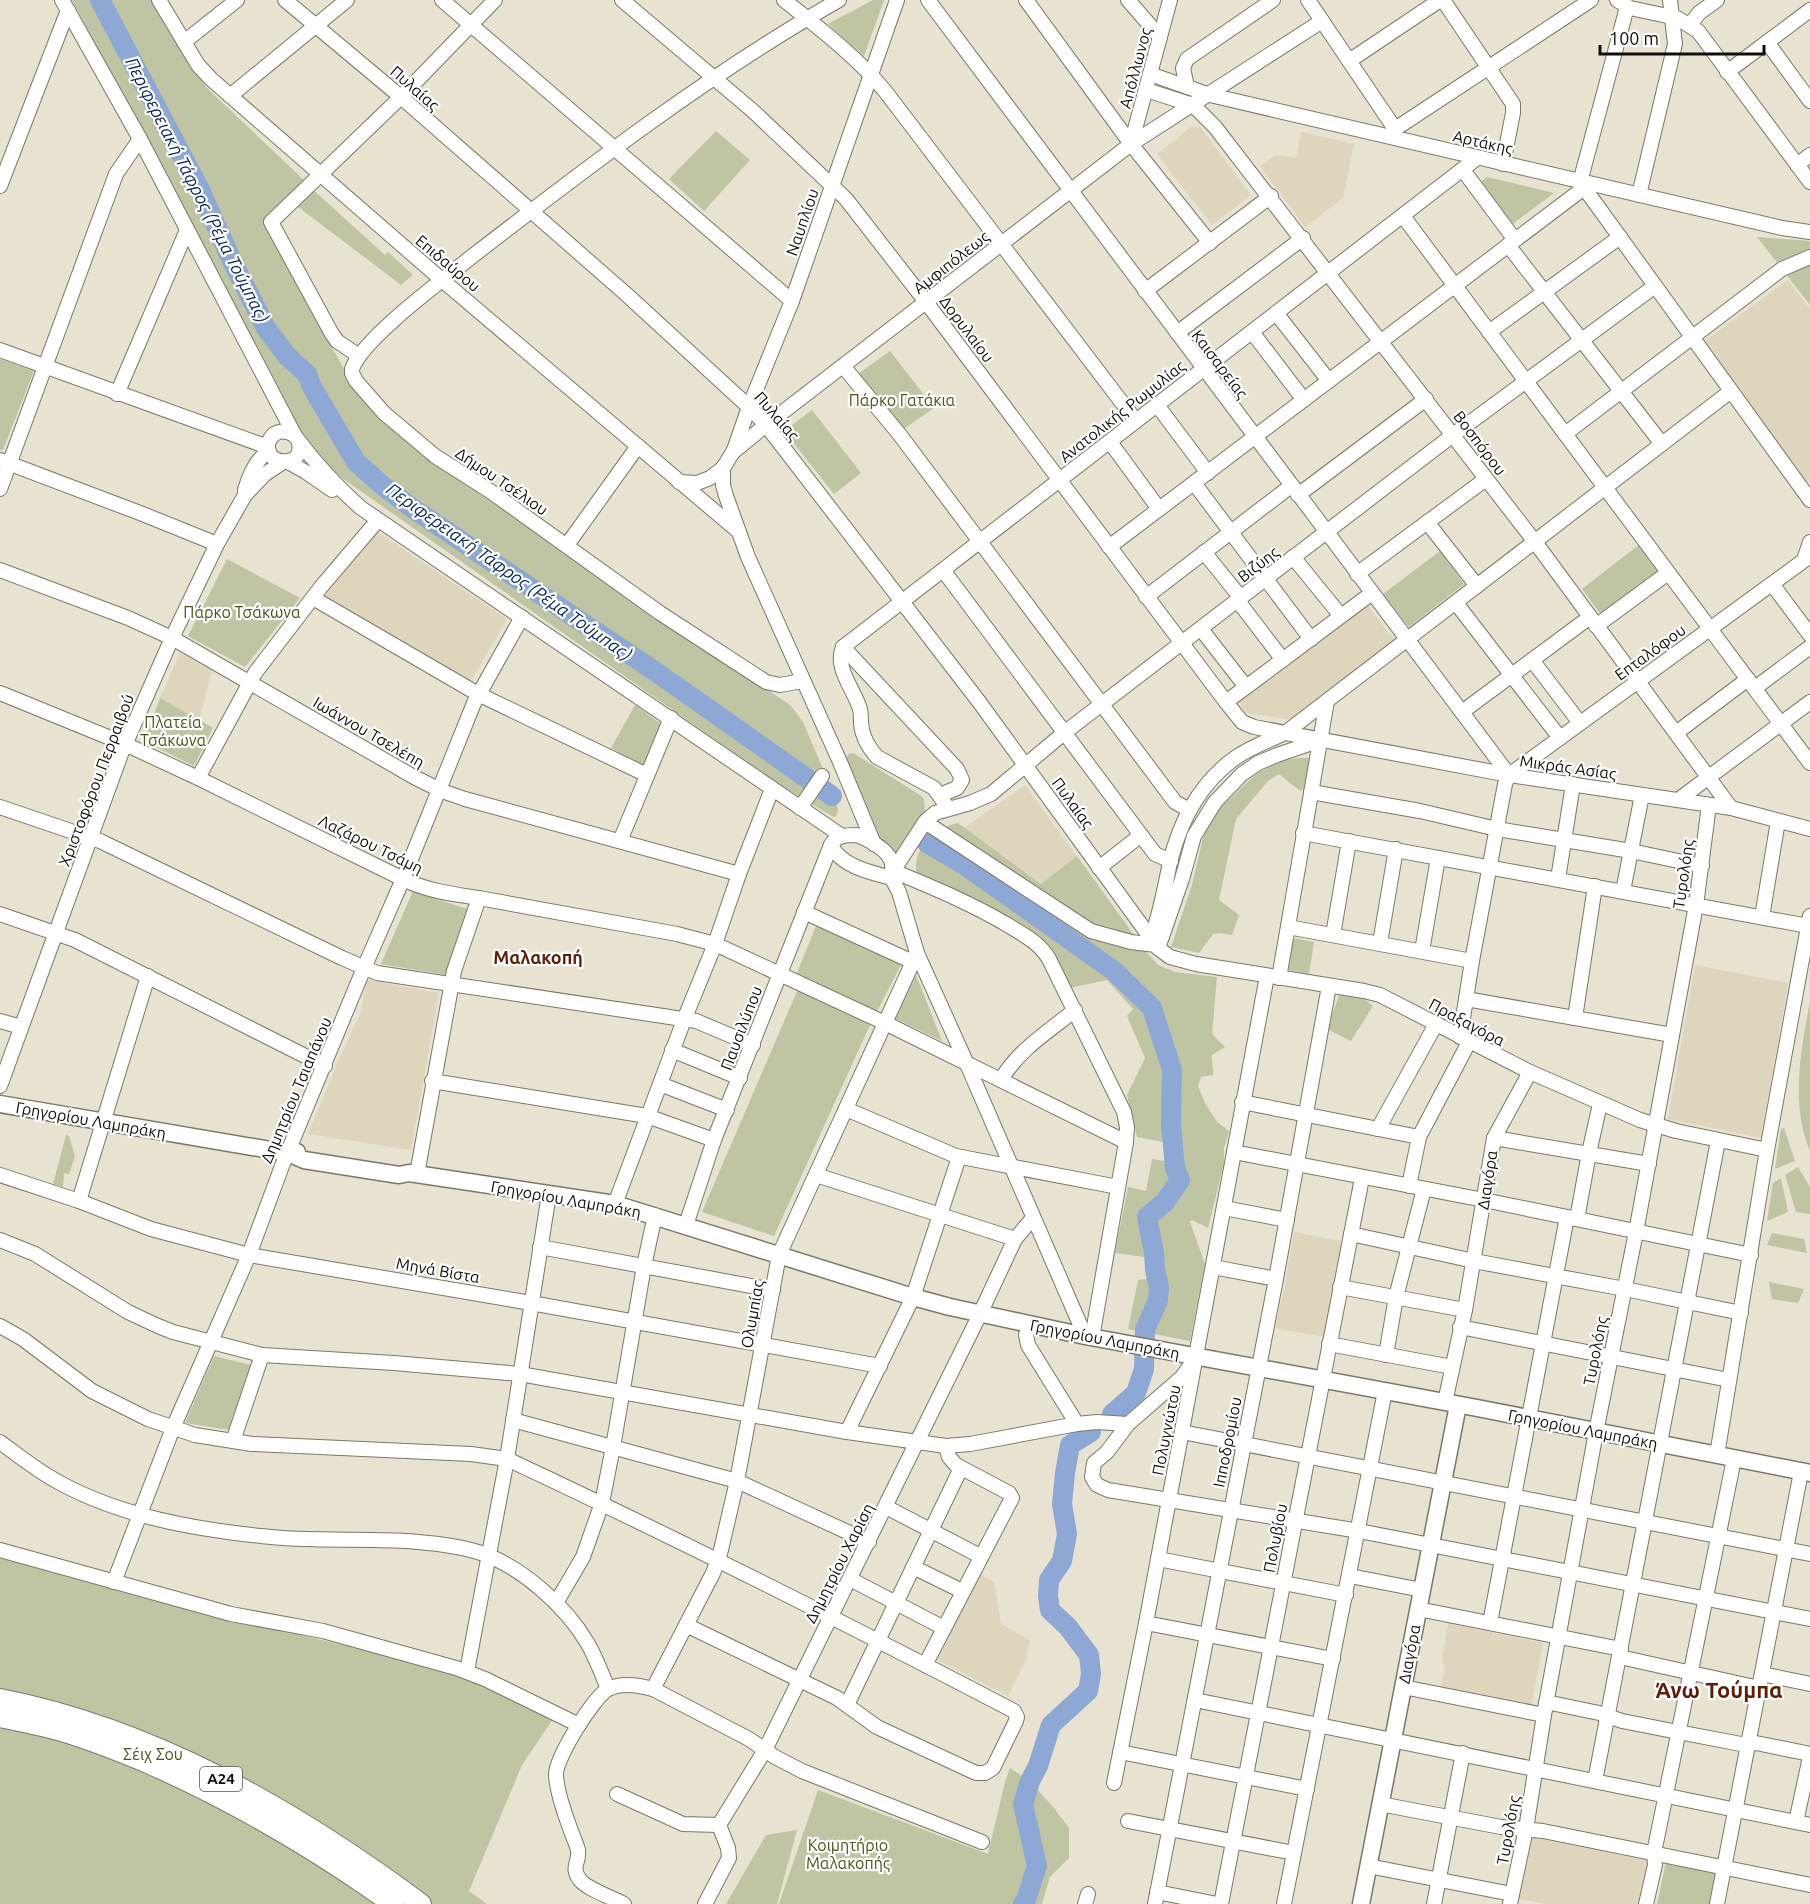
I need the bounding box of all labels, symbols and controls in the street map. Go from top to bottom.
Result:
scale bar [1600,18,1764,56]
street label: Απόλλωνος [1116,26,1155,111]
text: 100 m [1609,28,1659,48]
water label: Περιφερειακή Τάφρος (Ρέμα Τούμπας) [121,54,274,326]
street label: Πυλαίας [386,62,443,115]
street label: Αρτάκης [1451,126,1515,159]
street label: Ναυπλίου [782,186,822,258]
street label: Αμφιπόλεως [910,227,993,298]
street label: Επιδαύρου [412,231,484,295]
street label: Δορυλαίου [936,292,998,366]
street label: Καισαρείας [1188,326,1252,402]
street label: Ανατολικής Ρωμυλίας [1056,356,1189,466]
street label: Πυλαίας [750,388,803,445]
park label: Πάρκο Γατάκια [849,391,956,409]
street label: Βοσπόρου [1450,407,1510,479]
street label: Δήμου Τσέλιου [452,443,552,519]
water label: Περιφερειακή Τάφρος (Ρέμα Τούμπας) [382,478,636,665]
street label: Βιζύης [1234,542,1283,586]
park label: Πάρκο Τσάκωνα [183,603,301,621]
street label: Επταλόφου [1611,620,1689,684]
street label: Χριστοφόρου Περραιβού [55,691,137,869]
street label: Ιωάννου Τσελέπη [310,693,428,771]
park label: Πλατεία Τσάκωνα [140,713,207,749]
street label: Μικράς Ασίας [1518,751,1618,784]
street label: Πυλαίας [1048,774,1098,833]
street label: Λαζάρου Τσάμη [316,811,426,878]
street label: Τυρολόης [1669,838,1698,910]
district label: Μαλακοπή [493,947,583,967]
street label: Παυσιλύπου [717,983,765,1073]
street label: Πραξαγόρα [1426,995,1508,1051]
street label: Δημητρίου Τσιαπάνου [257,1014,335,1166]
street label: Γρηγορίου Λαμπράκη [14,1098,168,1142]
street label: Διαγόρα [1473,1149,1501,1211]
street label: Γρηγορίου Λαμπράκη [489,1177,643,1221]
street label: Μηνά Βίστα [395,1254,482,1286]
street label: Ολυμπίας [737,1279,768,1350]
street label: Τυρολόης [1579,1315,1612,1387]
street label: Γρηγορίου Λαμπράκη [1029,1316,1181,1362]
street label: Πολυγνώτου [1148,1383,1184,1477]
street label: Ιπποδρομίου [1209,1395,1245,1489]
street label: Γρηγορίου Λαμπράκη [1507,1406,1659,1452]
street label: Δημητρίου Χαρίση [801,1500,877,1626]
street label: Πολυβίου [1260,1502,1290,1574]
street label: Διαγόρα [1394,1622,1424,1685]
district label: Άνω Τούμπα [1655,1677,1783,1702]
park label: Σέιχ Σου [123,1745,183,1763]
road number: Α24 [200,1767,242,1791]
street label: Τυρολόης [1493,1794,1524,1866]
park label: Κοιμητήριο Μαλακοπής [806,1836,890,1873]

